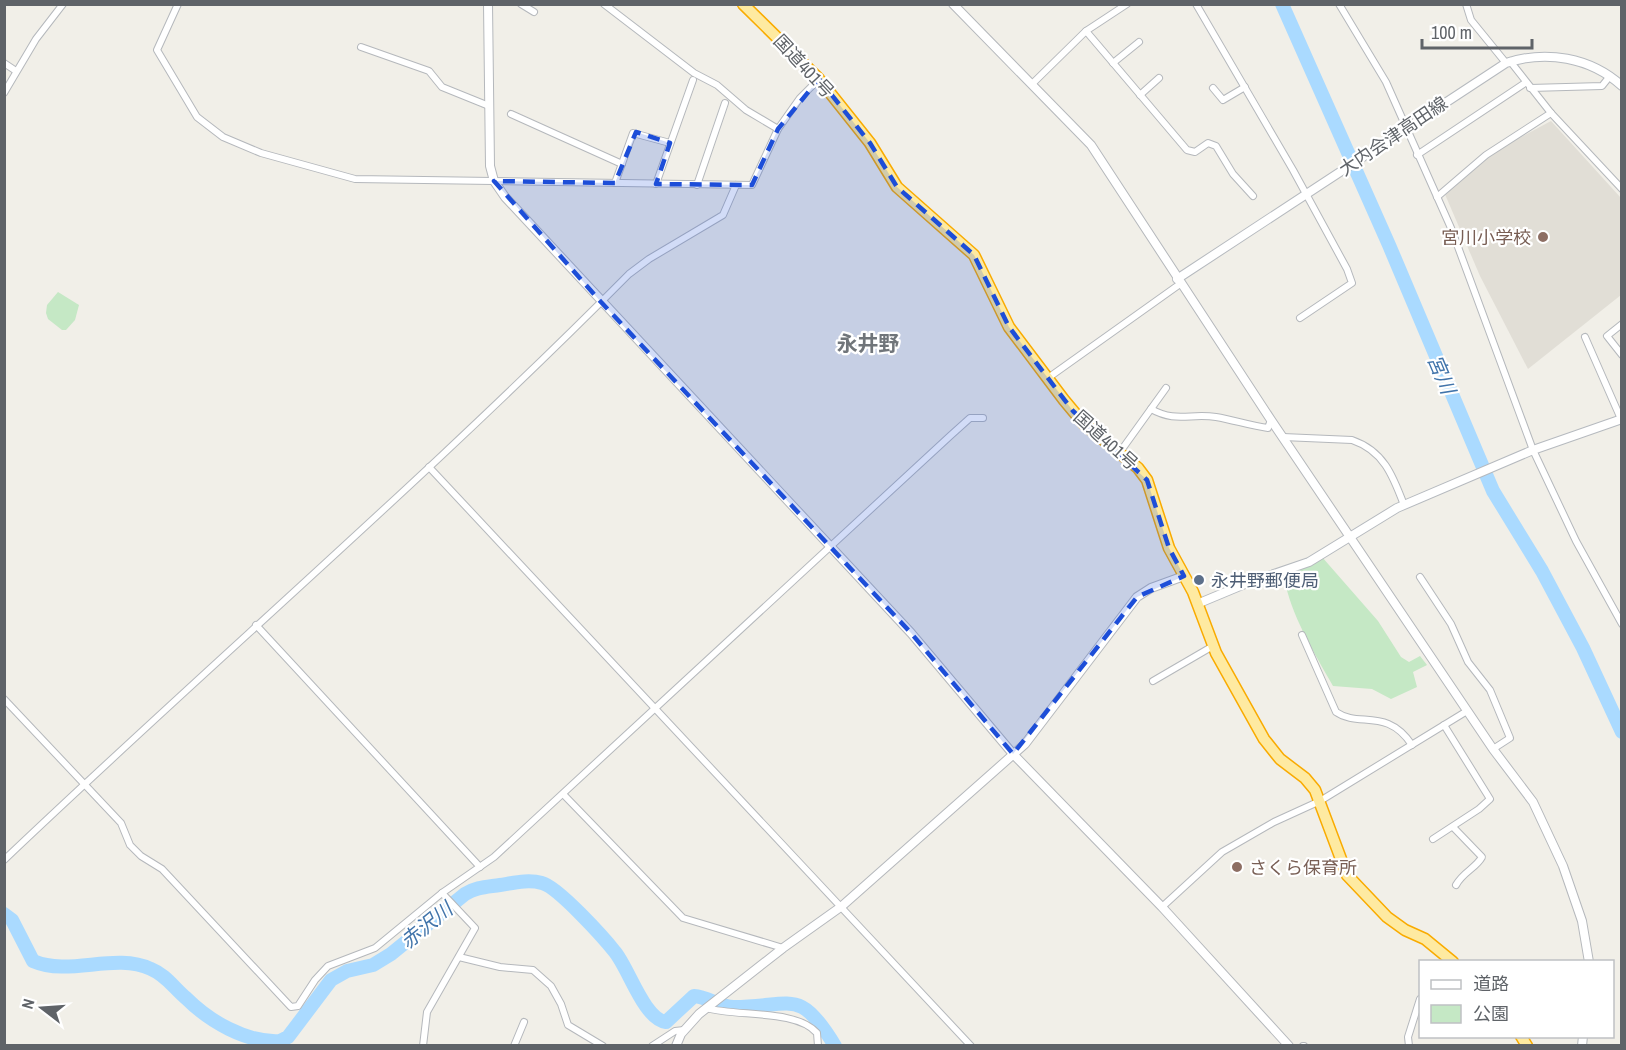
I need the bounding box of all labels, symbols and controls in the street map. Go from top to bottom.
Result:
scale bar [1422,12,1532,50]
text: 100 m [1431,20,1472,45]
street label: 国道401号 [768,29,840,103]
street label: 大内会津高田線 [1334,90,1452,182]
place label: 宮川小学校 [1441,225,1531,250]
marker: 宮川小学校 [1536,230,1550,244]
district label: 永井野 [837,329,900,358]
water label: 宮川 [1422,350,1463,400]
street label: 国道401号 [1068,404,1144,476]
place label: 永井野郵便局 [1211,568,1319,593]
marker: 永井野郵便局 [1192,573,1206,587]
place label: さくら保育所 [1249,855,1357,880]
marker: さくら保育所 [1230,860,1244,874]
water label: 赤沢川 [394,894,459,954]
legend [1419,960,1614,1038]
text: 道路 [1473,971,1509,996]
north arrow [12,978,72,1038]
text: N [16,996,40,1011]
text: 公園 [1473,1001,1509,1026]

